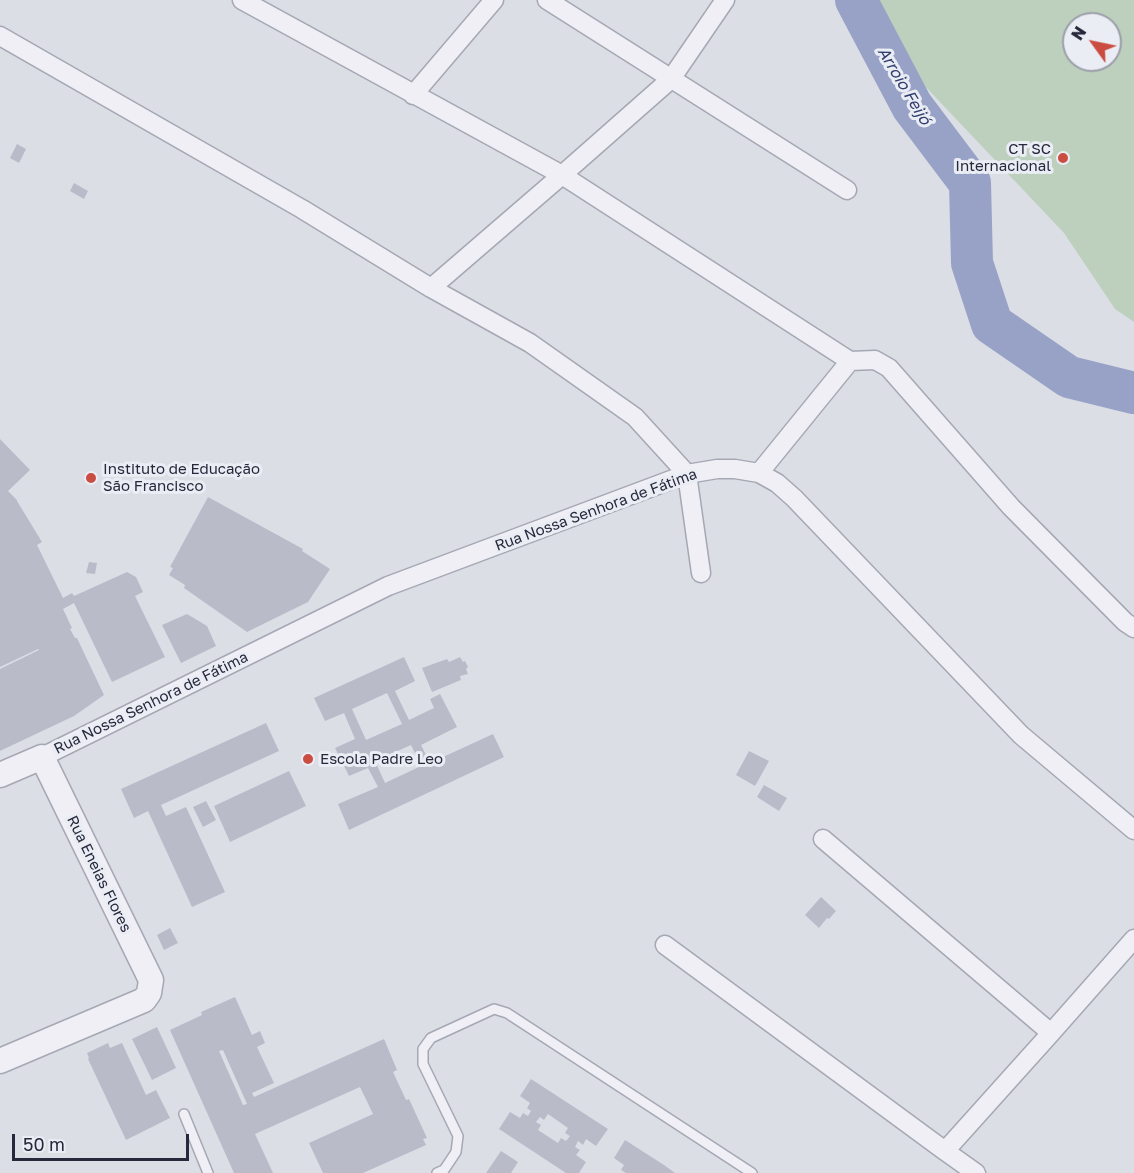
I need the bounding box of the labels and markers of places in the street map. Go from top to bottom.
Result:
place label: CT SC Internacional [955,140,1051,175]
marker: CT SC Internacional [1056,151,1070,165]
place label: Instituto de Educação São Francisco [103,460,260,495]
marker: Instituto de Educação São Francisco [84,471,98,485]
place label: Escola Padre Leo [320,750,443,768]
marker: Escola Padre Leo [301,752,315,766]

